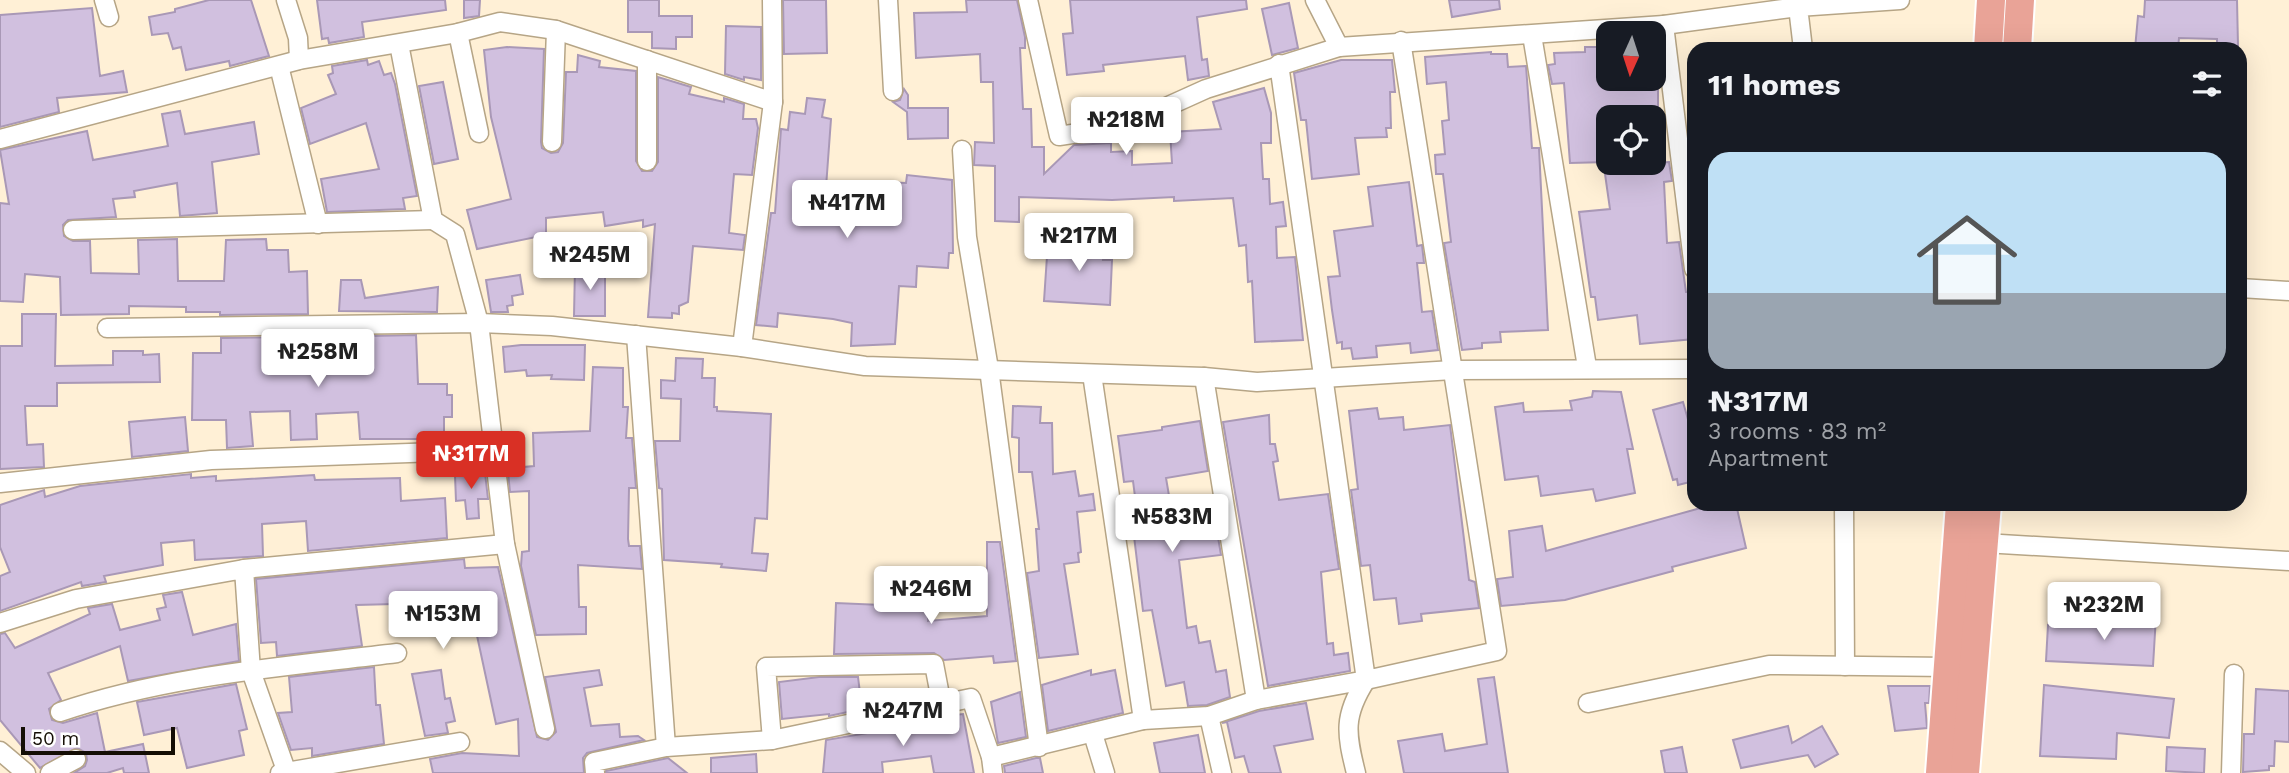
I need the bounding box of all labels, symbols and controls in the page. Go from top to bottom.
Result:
north arrow [1596,21,1666,91]
map controls [1596,21,1666,175]
icon: filters [2188,65,2226,103]
text: 11 homes [1708,67,1841,102]
pin: ₦218M [1077,97,1175,157]
button: locate [1596,105,1666,175]
text: ₦218M [1087,106,1165,133]
pin: ₦417M [798,180,896,240]
text: ₦417M [808,189,886,216]
icon: home [1904,197,2030,323]
pin: ₦217M [1030,214,1128,273]
text: ₦217M [1040,222,1118,249]
pin: ₦245M [541,232,639,292]
text: ₦245M [549,241,631,268]
pin: ₦258M [269,330,367,389]
text: ₦258M [277,338,359,365]
text: ₦317M [1708,383,1809,418]
text: 3 rooms · 83 m² [1708,418,1886,445]
pin: ₦317M [422,432,520,491]
text: ₦317M [432,440,510,467]
text: Apartment [1708,445,1828,472]
pin: ₦583M [1123,494,1221,554]
text: ₦583M [1131,503,1213,530]
pin: ₦246M [882,566,980,626]
text: ₦246M [890,575,972,602]
pin: ₦232M [2055,582,2153,642]
text: ₦232M [2064,591,2144,618]
pin: ₦153M [394,592,492,651]
text: ₦153M [405,600,481,627]
pin: ₦247M [854,688,952,748]
text: ₦247M [863,697,943,724]
scale bar [21,724,175,756]
text: 50 m [32,727,79,750]

